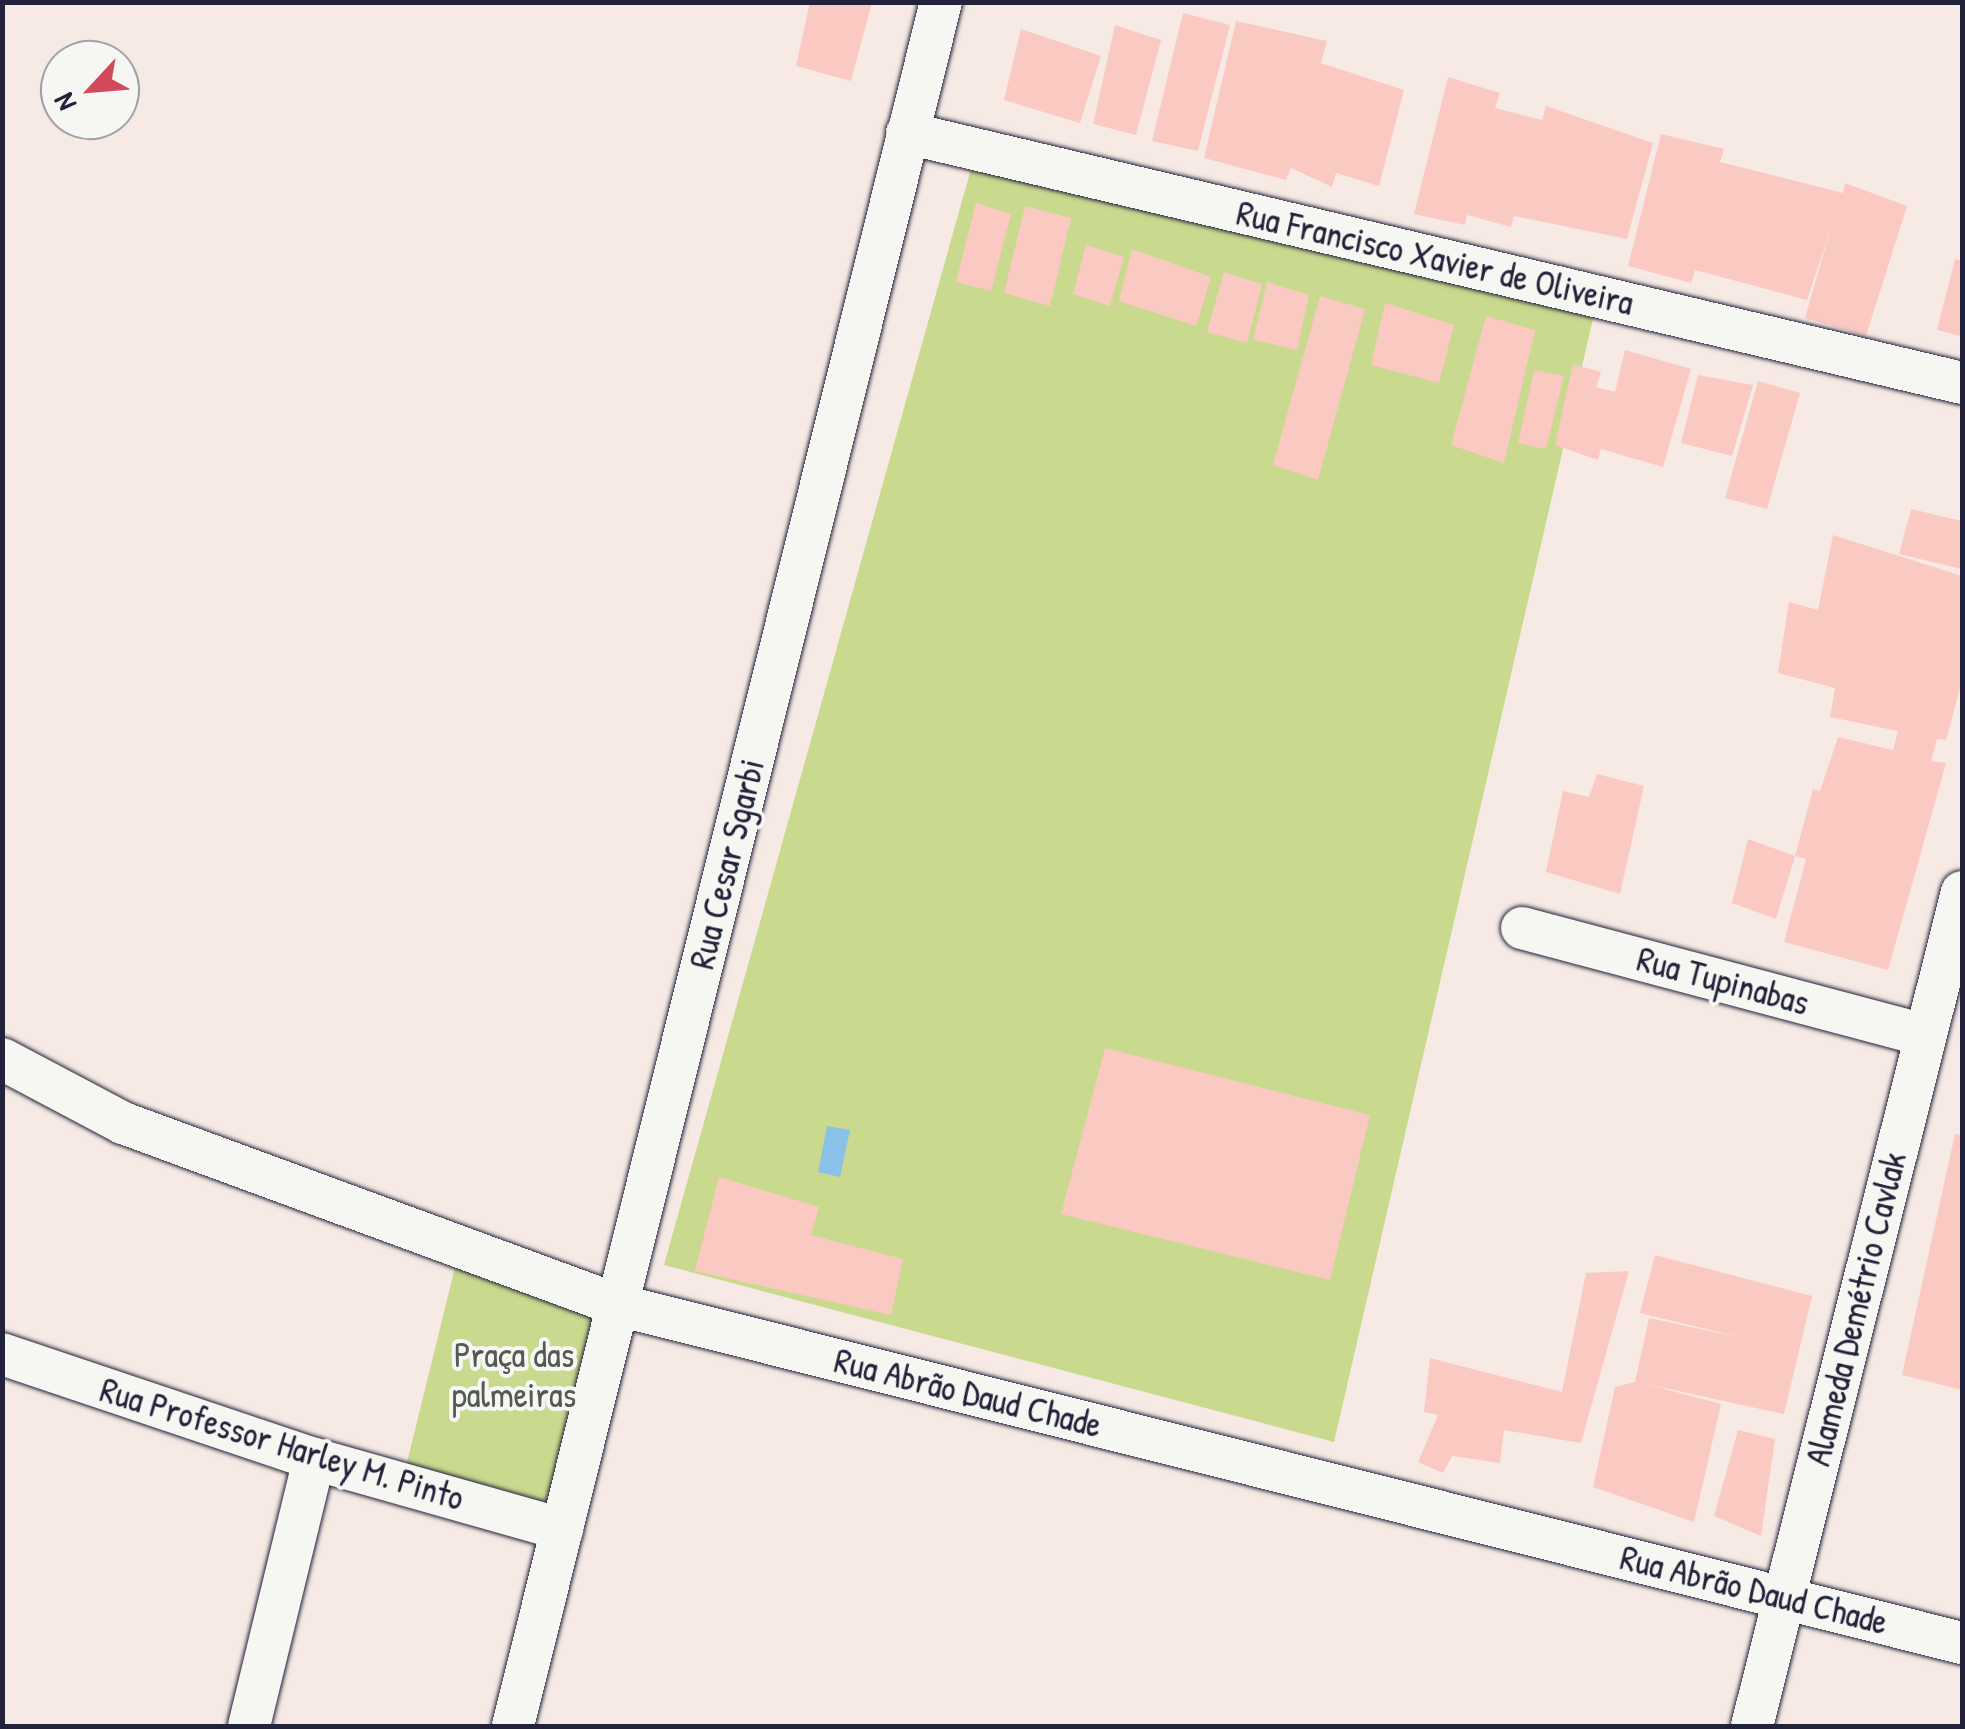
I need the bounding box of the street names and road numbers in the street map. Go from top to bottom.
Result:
street label: Rua Francisco Xavier de Oliveira [1233,192,1637,324]
street label: Rua Cesar Sgarbi [681,755,773,973]
street label: Rua Tupinabas [1633,938,1813,1024]
street label: Alameda Demétrio Cavlak [1797,1148,1915,1470]
street label: Rua Abrão Daud Chade [830,1340,1106,1446]
street label: Rua Professor Harley M. Pinto [95,1369,469,1519]
street label: Rua Abrão Daud Chade [1616,1537,1892,1643]

